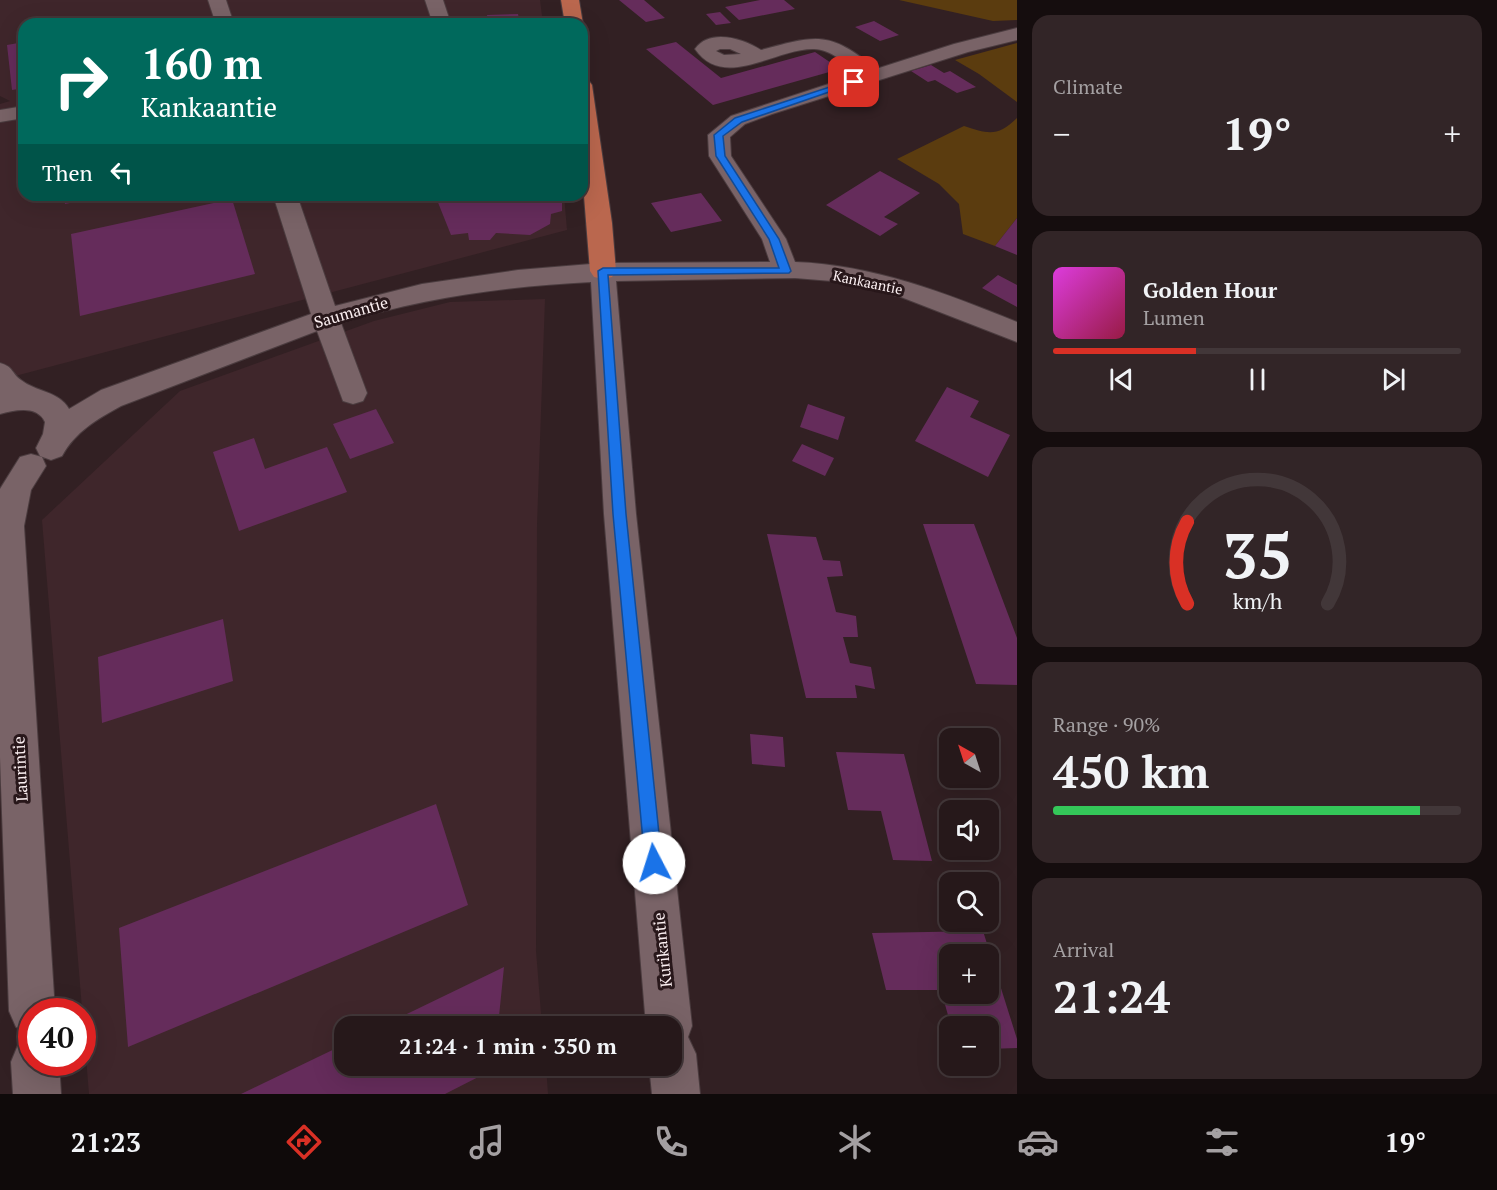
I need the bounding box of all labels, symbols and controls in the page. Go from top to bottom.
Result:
text: 160 m [141,35,262,91]
icon: right [42,42,120,120]
pin [828,56,879,107]
icon: arrive [837,65,870,98]
text: Climate [1053,73,1123,100]
text: Kankaantie [141,89,277,125]
text: 19° [1222,103,1292,163]
text: − [1053,112,1071,155]
text: + [1443,112,1461,155]
icon: left [105,156,138,189]
text: Then [42,158,93,187]
street label: Kankaantie [832,265,904,299]
text: Golden Hour [1143,275,1277,304]
street label: Saumantie [311,291,391,333]
text: Lumen [1143,304,1205,331]
icon: previous [1105,363,1138,396]
icon: pause [1241,363,1274,396]
icon: next [1377,363,1410,396]
text: 35 [1222,513,1292,596]
text: km/h [1232,587,1282,615]
text: Range · 90% [1053,711,1160,738]
north arrow [939,728,999,788]
map controls [939,728,999,1076]
street label: Laurintie [7,736,33,802]
text: 450 km [1053,741,1209,801]
button: sound [939,800,999,860]
position arrow [622,831,686,895]
button: search [939,872,999,932]
street label: Kurikantie [647,911,677,989]
text: Arrival [1053,936,1114,963]
button: + [939,944,999,1004]
text: 21:24 [1053,966,1170,1026]
speed limit sign: 40 [18,998,96,1076]
button: − [939,1016,999,1076]
text: 21:24 · 1 min · 350 m [399,1031,617,1060]
icon: directions [283,1121,325,1163]
icon: music [466,1121,508,1163]
icon: phone [650,1121,692,1163]
icon: climate [834,1121,876,1163]
icon: car [1017,1121,1059,1163]
icon: filters [1201,1121,1243,1163]
text: 21:23 [71,1124,141,1160]
text: 19° [1384,1124,1426,1160]

